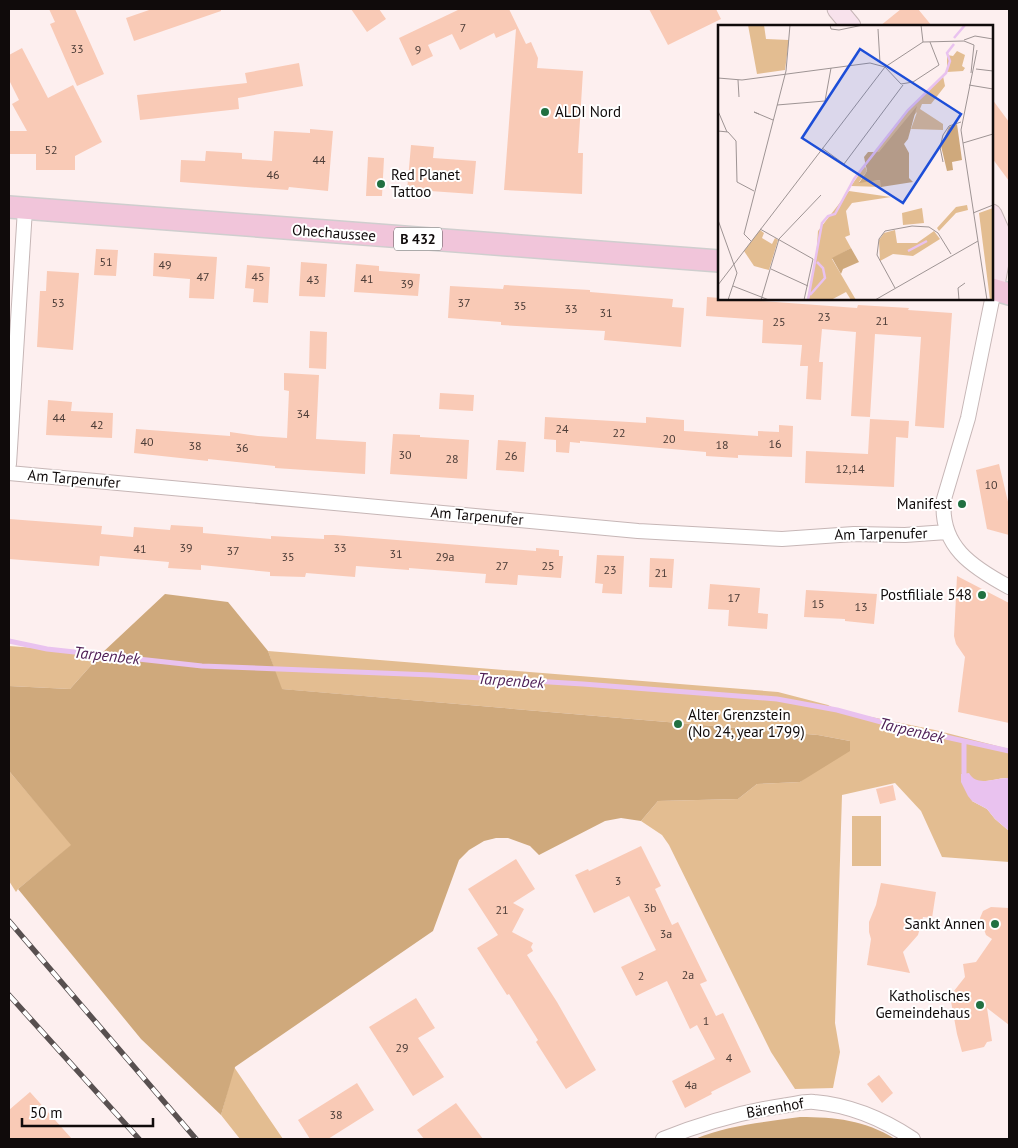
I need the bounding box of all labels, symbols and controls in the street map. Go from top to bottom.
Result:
house number: 7 [460,20,466,35]
inset map [718,25,993,300]
house number: 33 [70,41,84,56]
house number: 9 [415,42,421,57]
place label: ALDI Nord [555,102,621,121]
marker: ALDI Nord [539,106,551,118]
house number: 52 [44,142,58,157]
house number: 44 [312,152,326,167]
place label: Red Planet Tattoo [391,165,460,201]
house number: 46 [266,167,280,182]
marker: Red Planet Tattoo [375,178,387,190]
street label: Ohechaussee [291,220,377,245]
road number: B 432 [394,228,442,250]
house number: 51 [99,254,113,269]
house number: 49 [158,257,172,272]
house number: 47 [196,269,210,284]
house number: 45 [251,269,265,284]
house number: 41 [360,271,374,286]
house number: 43 [306,272,320,287]
house number: 39 [400,276,414,291]
house number: 53 [51,295,65,310]
house number: 37 [457,295,471,310]
house number: 35 [513,298,527,313]
house number: 33 [564,301,578,316]
house number: 31 [599,305,613,320]
house number: 23 [817,309,831,324]
house number: 21 [875,313,889,328]
house number: 25 [772,314,786,329]
house number: 34 [296,406,310,421]
house number: 44 [52,410,66,425]
house number: 42 [90,417,104,432]
house number: 24 [555,421,569,436]
house number: 22 [612,425,626,440]
house number: 20 [662,431,676,446]
house number: 40 [140,434,154,449]
house number: 16 [768,436,782,451]
house number: 18 [715,437,729,452]
house number: 38 [188,438,202,453]
house number: 36 [235,440,249,455]
house number: 30 [398,447,412,462]
house number: 26 [504,448,518,463]
house number: 28 [445,451,459,466]
house number: 12,14 [836,461,865,476]
street label: Am Tarpenufer [27,465,121,492]
house number: 10 [984,477,998,492]
place label: Manifest [897,494,952,513]
marker: Manifest [956,498,968,510]
street label: Am Tarpenufer [430,502,524,529]
street label: Am Tarpenufer [834,523,928,544]
house number: 39 [179,540,193,555]
house number: 33 [333,540,347,555]
house number: 41 [133,541,147,556]
house number: 37 [226,543,240,558]
house number: 31 [389,546,403,561]
house number: 35 [281,549,295,564]
house number: 29a [435,549,455,564]
house number: 27 [495,558,509,573]
house number: 25 [541,558,555,573]
house number: 23 [603,562,617,577]
house number: 21 [654,565,668,580]
place label: Postfiliale 548 [880,585,972,604]
marker: Postfiliale 548 [976,589,988,601]
house number: 17 [727,590,741,605]
house number: 15 [811,596,825,611]
house number: 13 [854,599,868,614]
water label: Tarpenbek [73,642,142,669]
water label: Tarpenbek [477,668,546,692]
place label: Alter Grenzstein (No 24, year 1799) [688,705,805,741]
water label: Tarpenbek [877,713,947,747]
marker: Alter Grenzstein (No 24, year 1799) [672,718,684,730]
house number: 3 [615,873,621,888]
house number: 3b [643,900,657,915]
house number: 21 [495,902,509,917]
place label: Sankt Annen [905,914,985,933]
marker: Sankt Annen [989,918,1001,930]
house number: 3a [660,926,672,941]
house number: 2a [682,967,694,982]
house number: 2 [638,968,644,983]
place label: Katholisches Gemeindehaus [875,986,970,1022]
marker: Katholisches Gemeindehaus [974,999,986,1011]
house number: 1 [703,1013,709,1028]
house number: 29 [395,1040,409,1055]
house number: 4 [726,1050,733,1065]
house number: 4a [685,1077,697,1092]
street label: Bärenhof [745,1093,806,1122]
scale bar [22,1096,154,1128]
text: 50 m [30,1103,63,1122]
house number: 38 [329,1107,343,1122]

